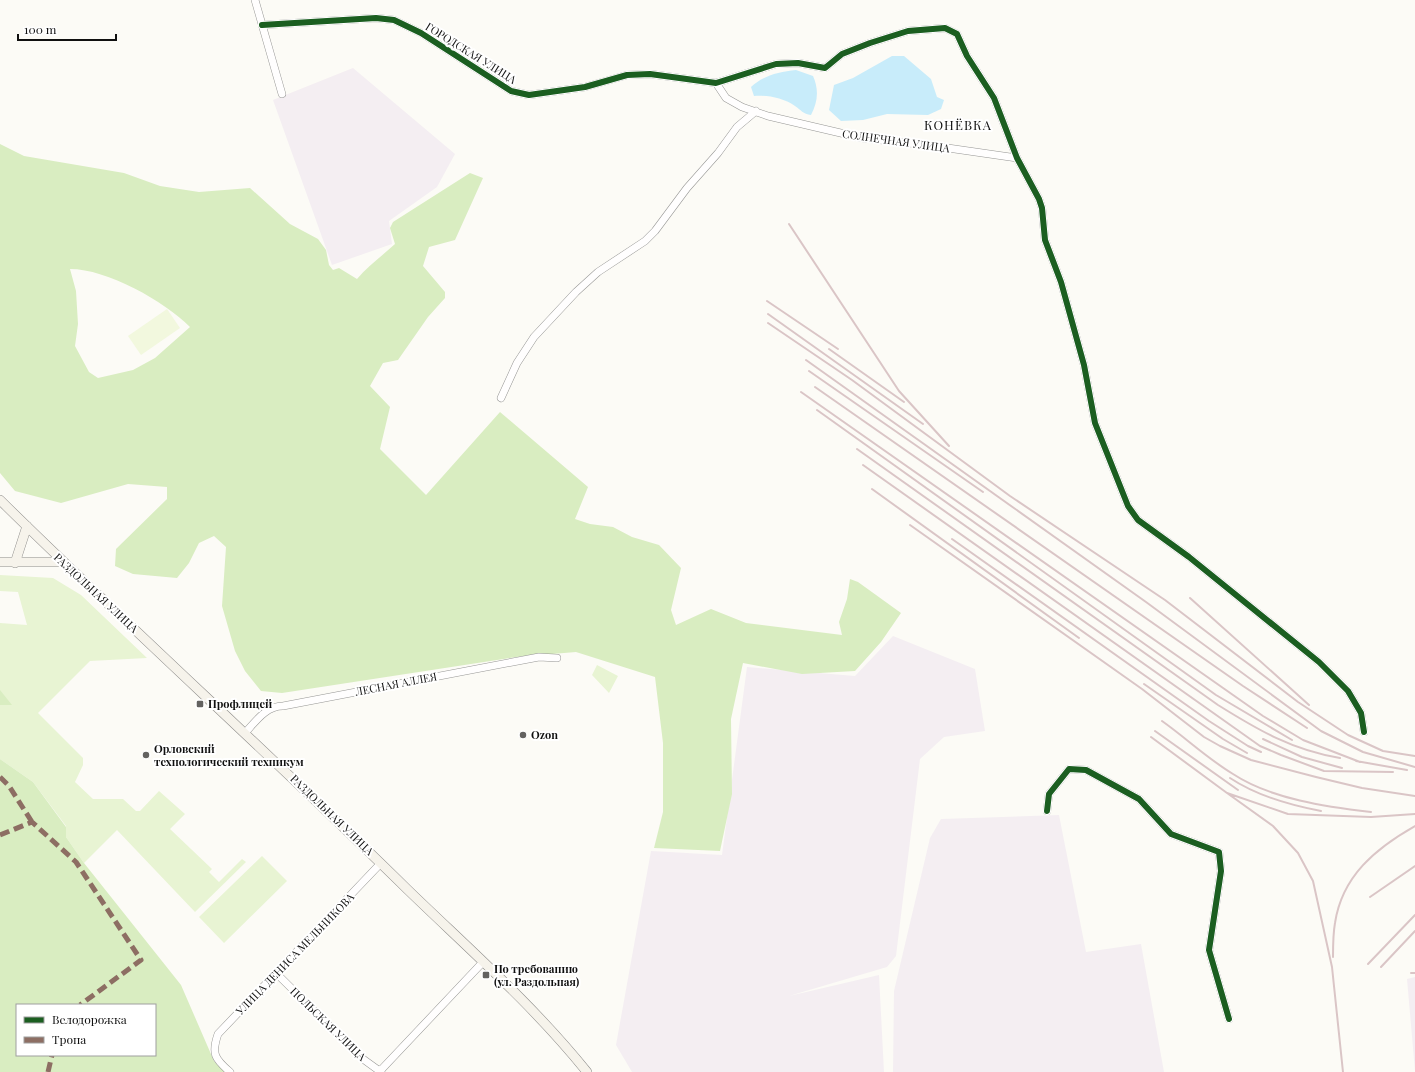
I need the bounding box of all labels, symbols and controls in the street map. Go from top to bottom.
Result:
scale bar [18,16,116,42]
street label: ГОРОДСКАЯ УЛИЦА [423,19,520,87]
text: 100 m [24,21,57,37]
district label: КОНЁВКА [924,116,992,133]
street label: СОЛНЕЧНАЯ УЛИЦА [841,126,951,155]
street label: РАЗДОЛЬНАЯ УЛИЦА [51,550,142,636]
street label: ЛЕСНАЯ АЛЛЕЯ [353,668,438,699]
place label: Профлицей [208,696,272,711]
marker: Профлицей [195,699,205,709]
place label: Ozon [531,727,558,742]
marker: Ozon [518,730,528,740]
place label: Орловский технологический техникум [154,741,304,769]
marker: Орловский технологический техникум [141,750,151,760]
street label: РАЗДОЛЬНАЯ УЛИЦА [287,771,377,858]
street label: УЛИЦА ДЕНИСА МЕЛЬНИКОВА [232,889,357,1019]
place label: По требованию (ул. Раздольная) [494,961,580,989]
marker: По требованию (ул. Раздольная) [481,970,491,980]
street label: ПОЛЬСКАЯ УЛИЦА [287,984,369,1064]
legend [16,1004,156,1056]
text: Велодорожка [52,1011,127,1027]
text: Тропа [52,1031,86,1047]

